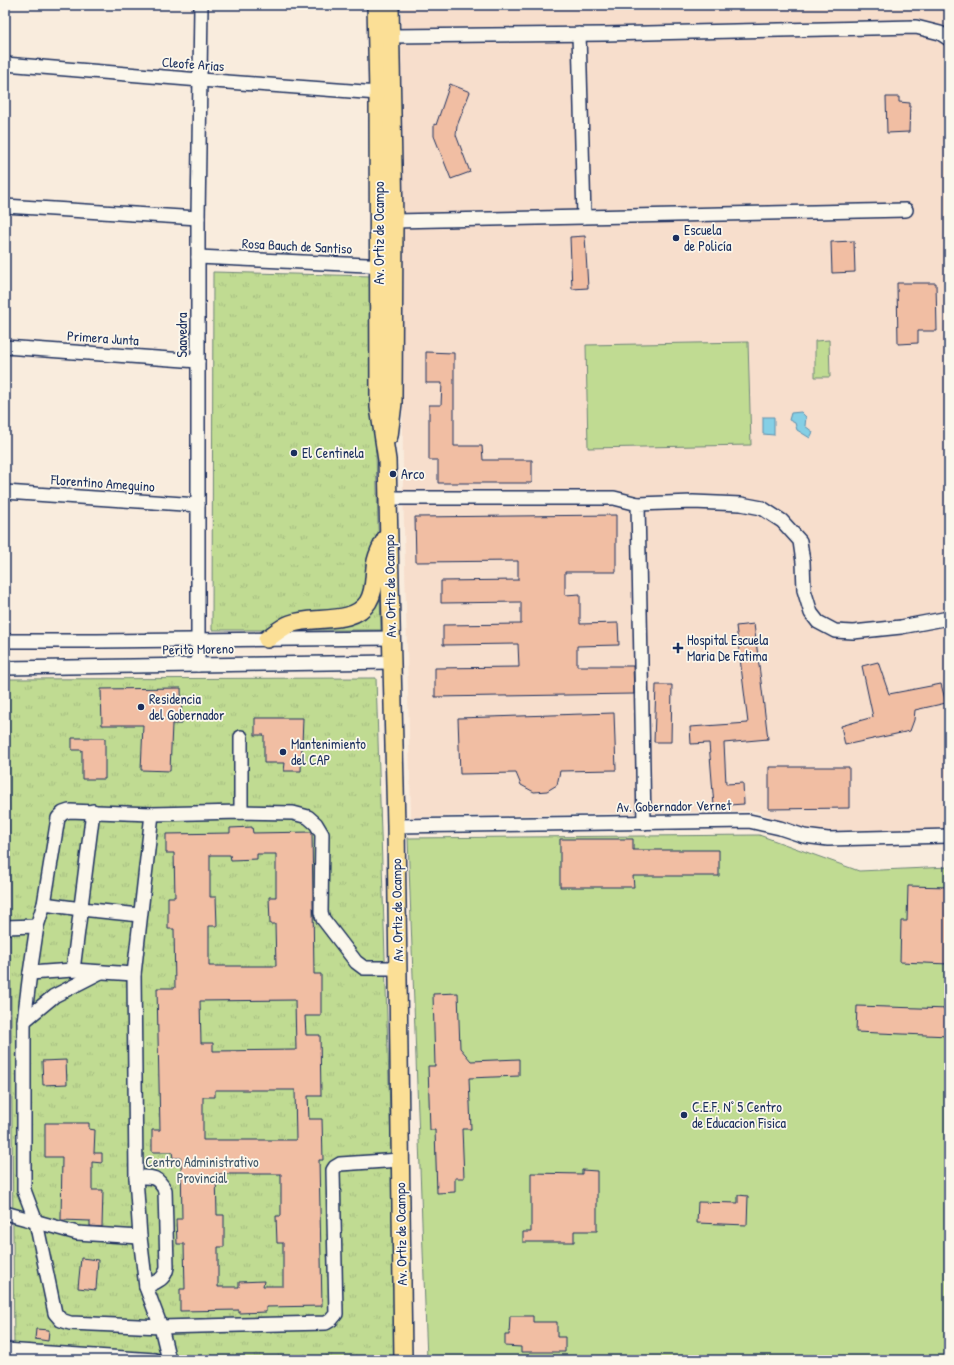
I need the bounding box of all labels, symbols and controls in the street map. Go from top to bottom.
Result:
street label: Cleofe Arias [161,52,225,75]
street label: Av. Ortiz de Ocampo [369,181,389,285]
place label: Escuela de Policía [684,220,732,255]
street label: Rosa Bauch de Santiso [241,233,353,258]
marker: Escuela de Policía [671,233,681,243]
street label: Saavedra [172,312,191,357]
street label: Primera Junta [67,326,140,350]
place label: El Centinela [302,443,364,462]
marker: El Centinela [289,448,299,458]
place label: Arco [401,464,425,483]
street label: Florentino Ameguino [49,469,156,497]
marker: Arco [388,469,398,479]
street label: Av. Ortiz de Ocampo [379,534,401,638]
place label: Hospital Escuela Maria De Fatima [687,630,769,665]
street label: Perito Moreno [162,638,234,659]
marker: Hospital Escuela Maria De Fatima [672,642,684,654]
place label: Residencia del Gobernador [149,689,225,724]
marker: Residencia del Gobernador [136,702,146,712]
place label: Mantenimiento del CAP [291,734,366,769]
marker: Mantenimiento del CAP [278,747,288,757]
street label: Av. Gobernador Vernet [616,795,732,816]
street label: Av. Ortiz de Ocampo [386,858,408,962]
place label: C.E.F. N° 5 Centro de Educacion Fisica [692,1097,787,1132]
marker: C.E.F. N° 5 Centro de Educacion Fisica [679,1110,689,1120]
park label: Centro Administrativo Provincial [145,1152,259,1187]
street label: Av. Ortiz de Ocampo [390,1182,412,1286]

